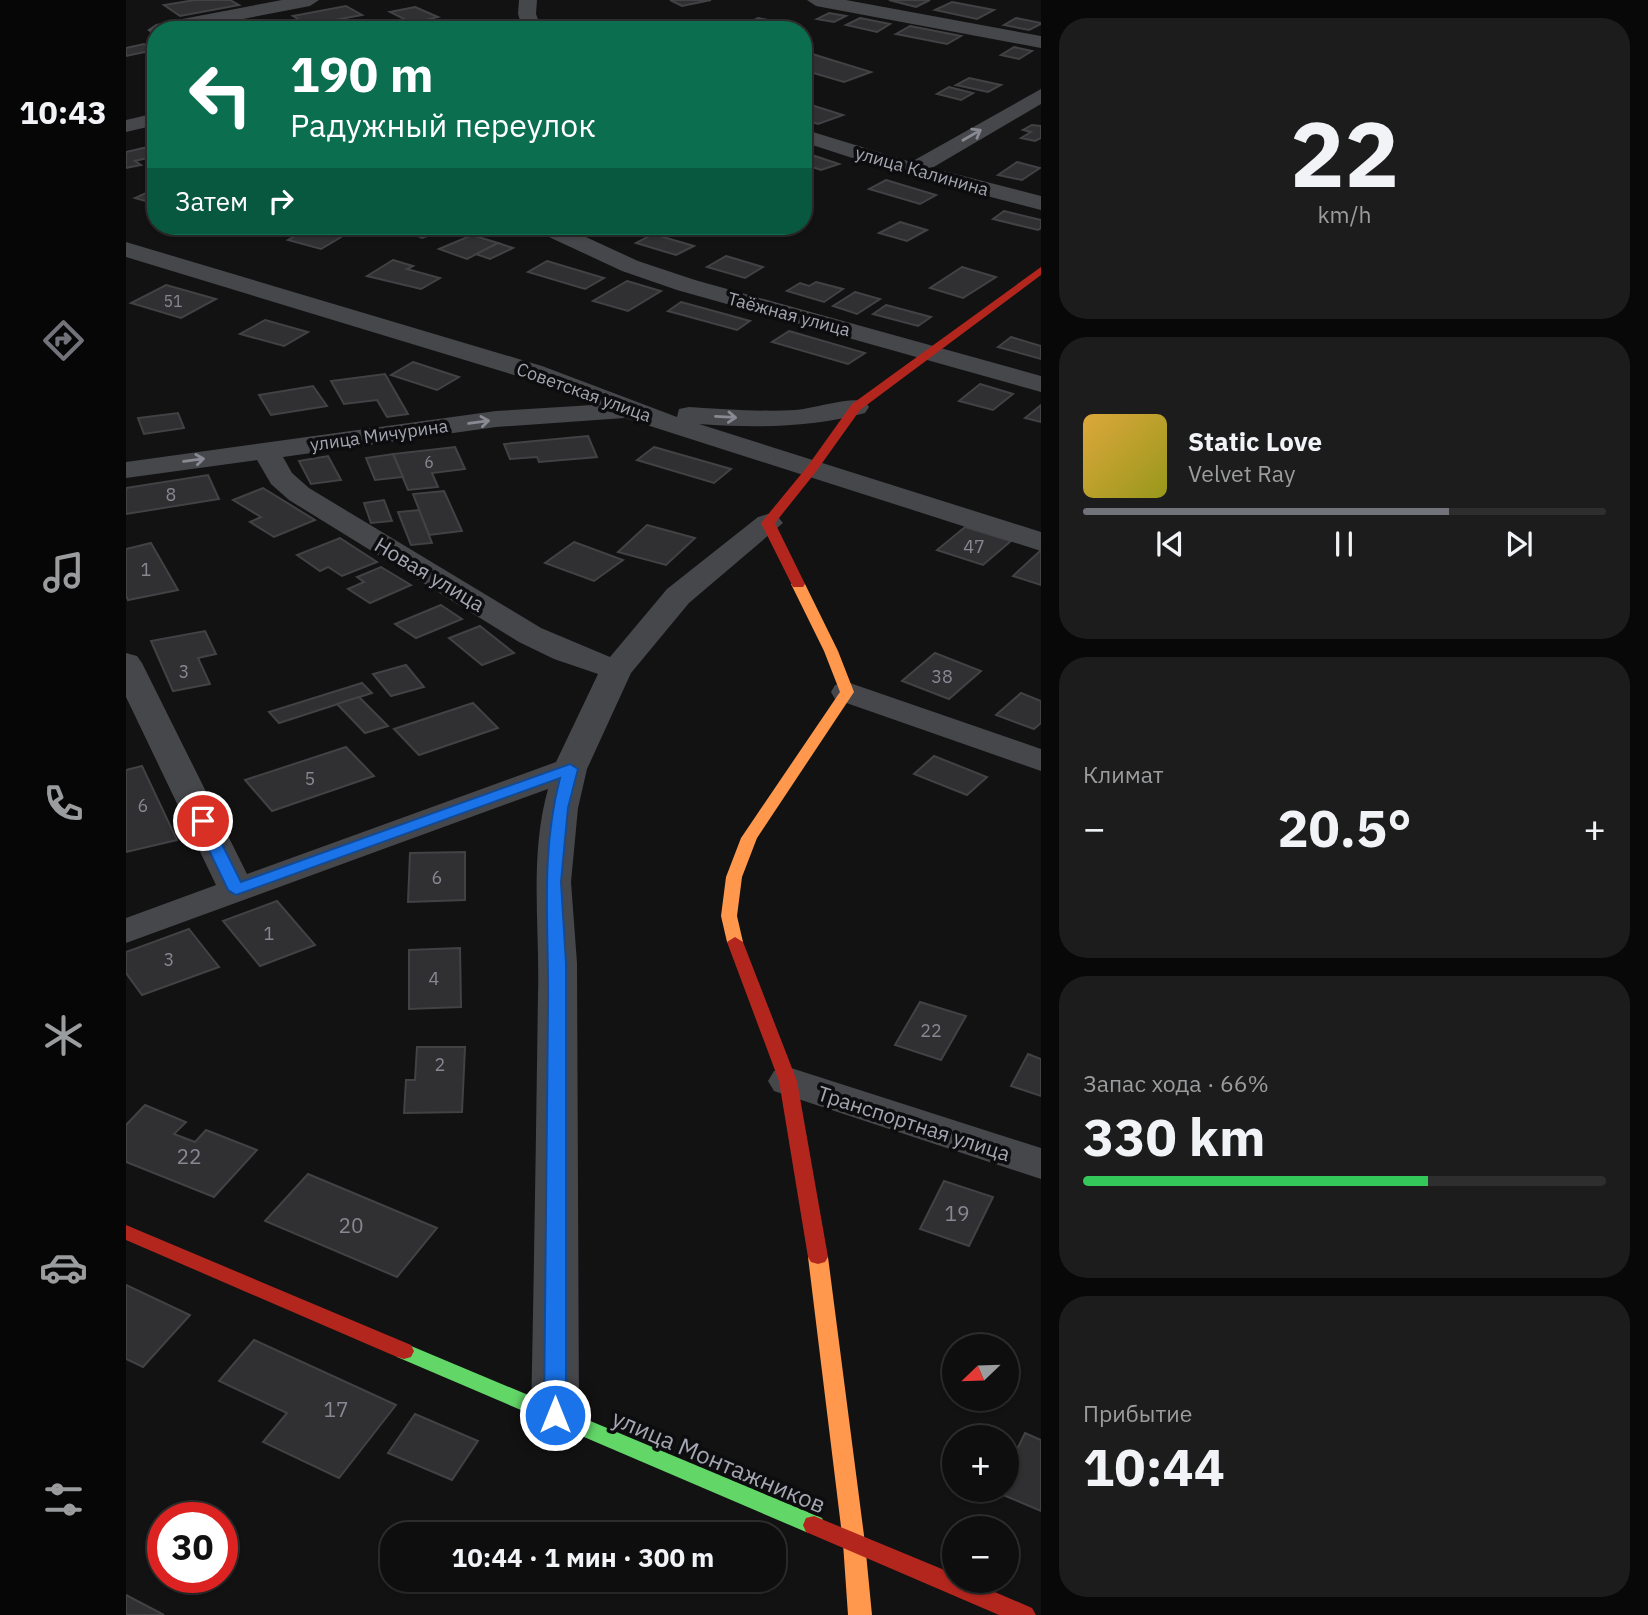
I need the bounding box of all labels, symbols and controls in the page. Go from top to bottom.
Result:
text: 190 m [290,42,434,105]
icon: left [175,49,266,140]
text: 10:43 [19,91,107,133]
text: 22 [1290,94,1399,212]
text: Радужный переулок [290,104,596,146]
one-way arrow [961,128,982,141]
street label: улица Калинина [853,141,992,201]
icon: right [262,182,300,220]
text: Затем [175,184,248,218]
text: km/h [1317,199,1372,229]
street label: Таёжная улица [725,287,853,342]
house number: 51 [163,291,183,311]
icon: directions [39,316,88,365]
street label: Советская улица [514,357,655,427]
one-way arrow [714,411,737,424]
street label: улица Мичурина [308,414,450,456]
one-way arrow [467,415,490,428]
text: Static Love [1188,424,1322,458]
house number: 6 [424,452,434,472]
one-way arrow [182,454,205,467]
text: Velvet Ray [1188,458,1295,488]
house number: 8 [166,483,176,506]
icon: previous [1151,525,1189,563]
icon: pause [1325,525,1363,563]
icon: next [1500,525,1538,563]
street label: Новая улица [370,530,490,618]
house number: 47 [963,535,985,558]
icon: music [39,548,88,597]
house number: 1 [141,558,151,581]
house number: 3 [179,660,189,683]
house number: 38 [931,665,953,688]
text: Климат [1083,759,1164,789]
house number: 5 [305,767,315,790]
icon: phone [39,779,88,828]
pin [173,791,233,851]
house number: 6 [138,794,148,817]
text: 20.5° [1277,794,1412,861]
icon: arrive [184,802,222,840]
text: − [1083,803,1106,852]
text: + [1583,803,1606,852]
house number: 6 [432,866,442,889]
house number: 1 [264,922,274,945]
house number: 3 [164,948,174,971]
house number: 4 [429,967,440,990]
icon: climate [39,1011,88,1060]
house number: 22 [920,1019,942,1042]
house number: 2 [435,1053,445,1076]
text: Запас хода · 66% [1083,1068,1269,1098]
street label: Транспортная улица [814,1079,1014,1167]
text: 330 km [1083,1103,1265,1170]
house number: 22 [176,1142,202,1170]
house number: 19 [944,1199,970,1227]
house number: 20 [338,1211,364,1239]
icon: car [39,1243,88,1292]
north arrow [942,1334,1018,1410]
map controls [942,1334,1019,1593]
position arrow [518,1378,592,1452]
house number: 17 [323,1395,349,1423]
text: Прибытие [1083,1398,1192,1428]
street label: улица Монтажников [607,1401,831,1521]
button: + [942,1425,1019,1502]
text: 10:44 [1083,1433,1225,1500]
icon: filters [39,1475,88,1524]
speed limit sign: 30 [147,1502,238,1593]
button: − [942,1516,1019,1593]
text: 10:44 · 1 мин · 300 m [452,1540,714,1574]

